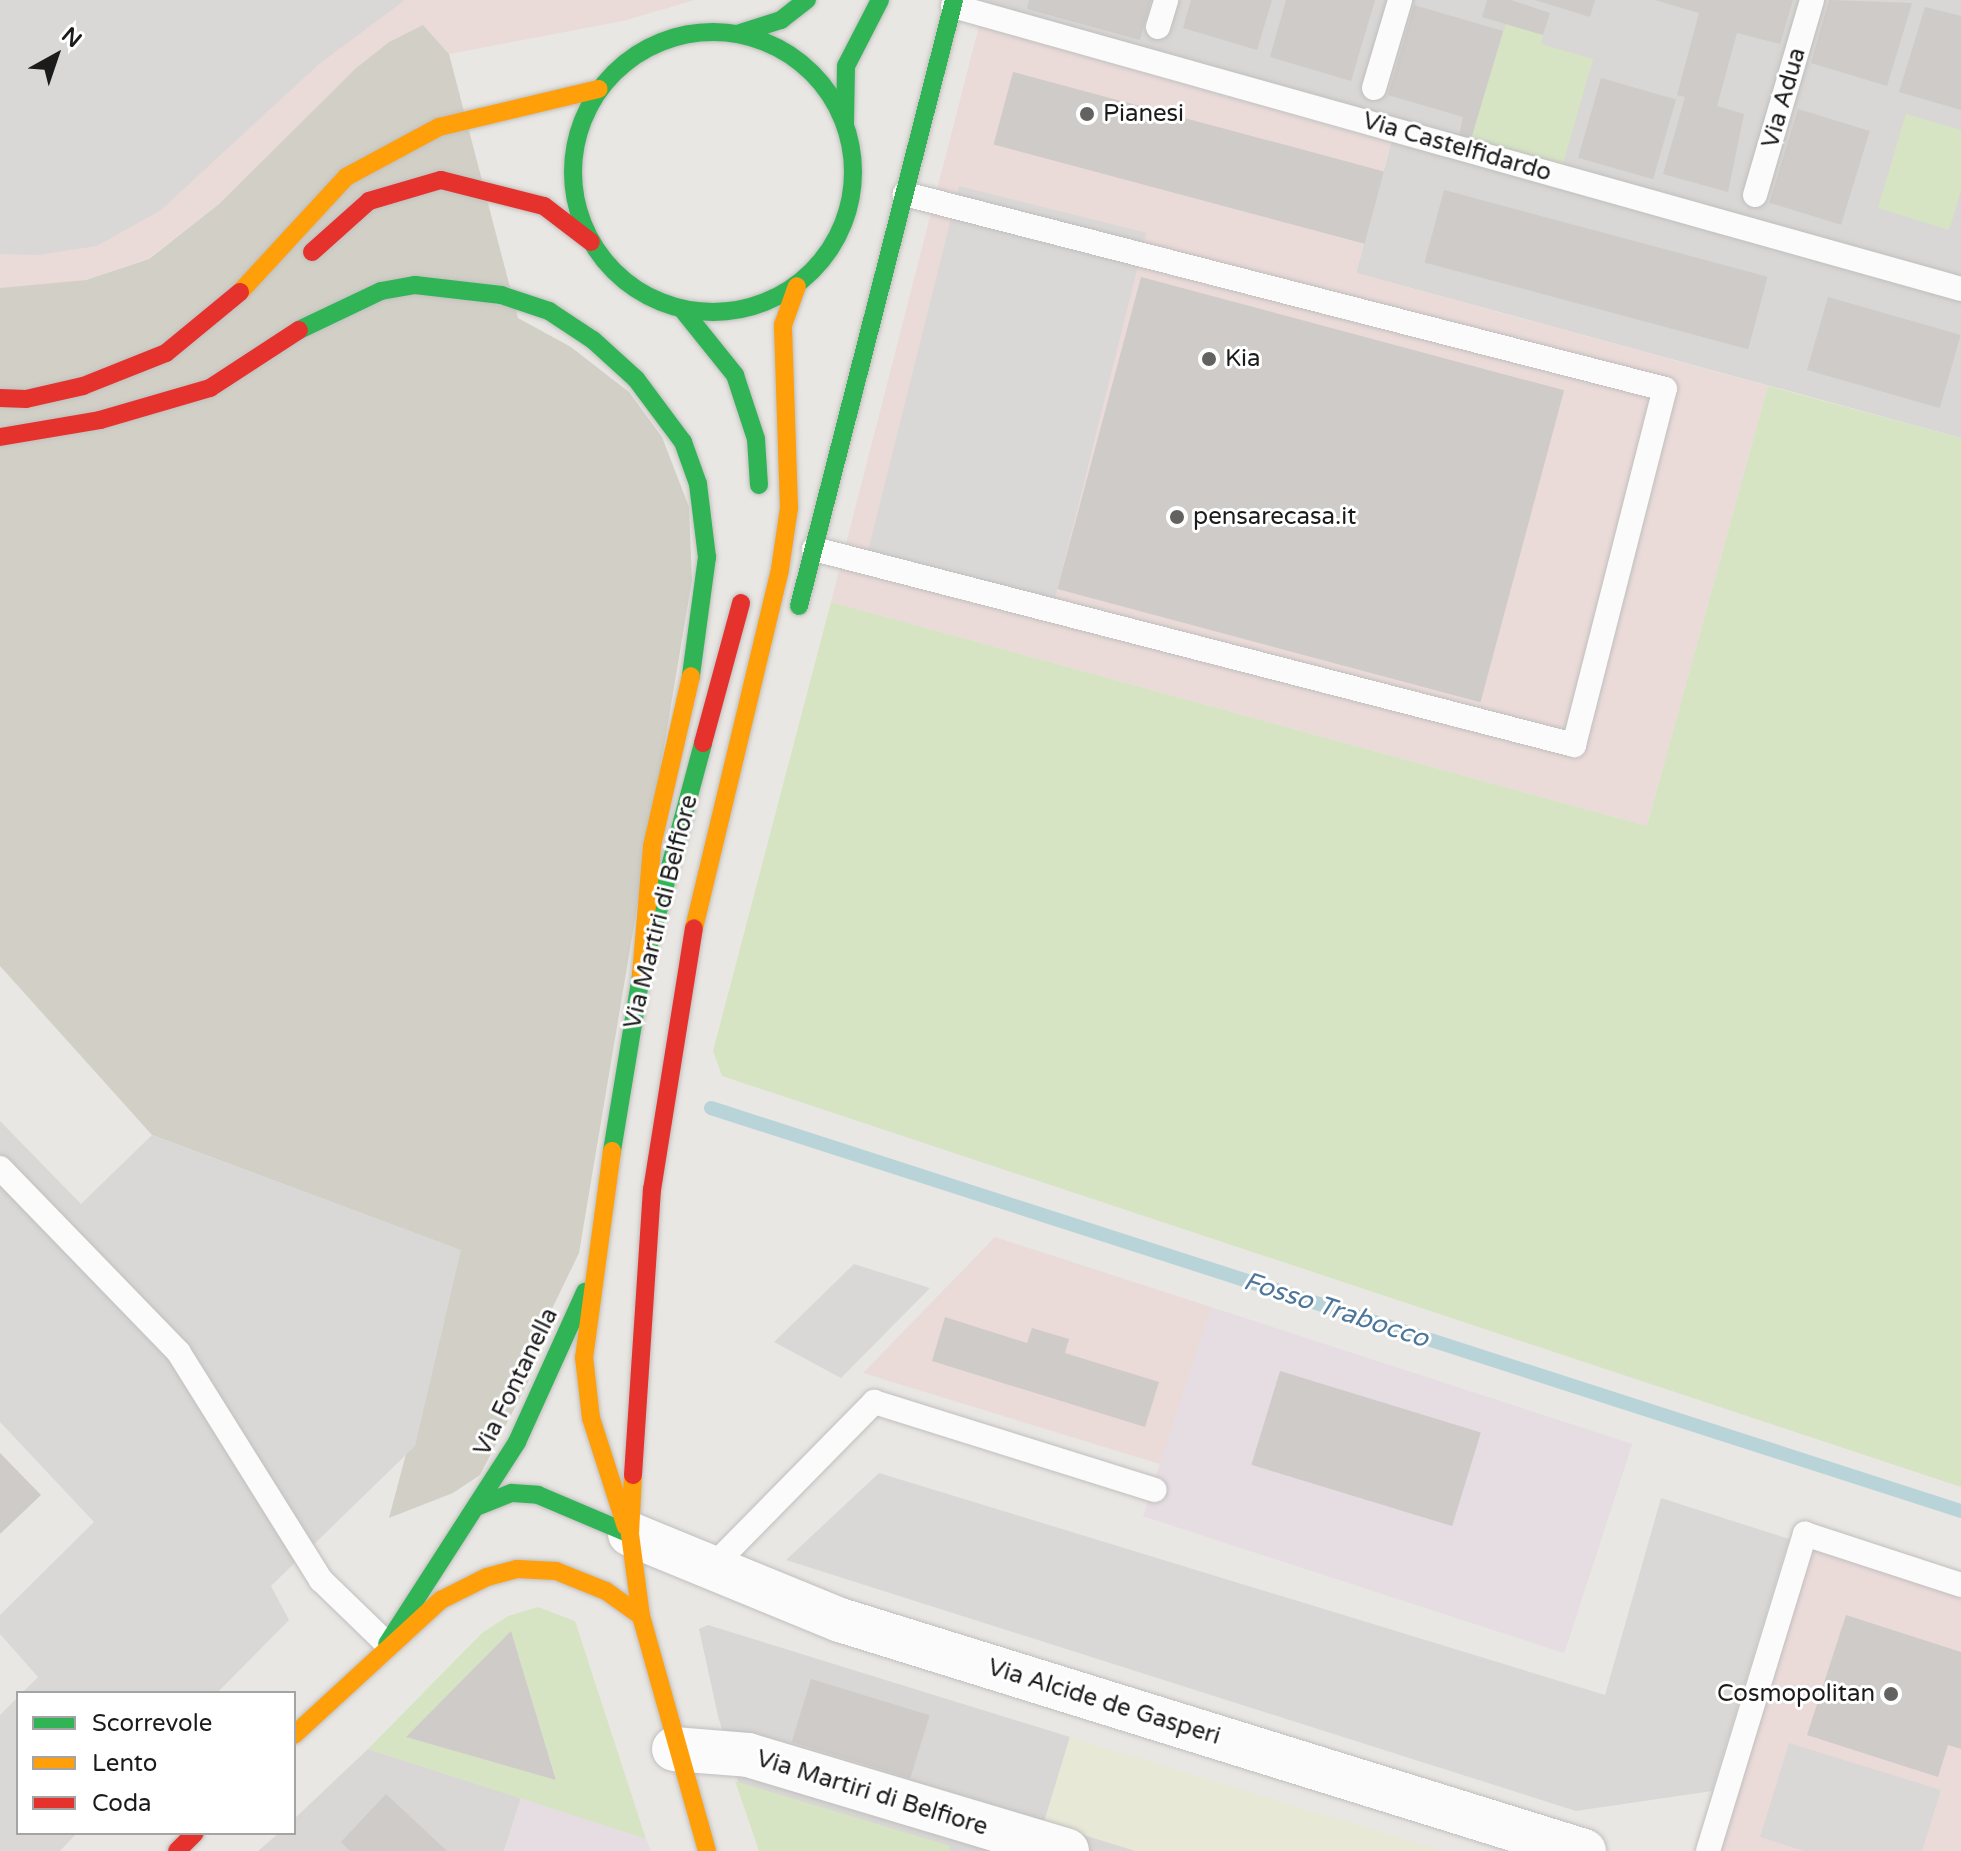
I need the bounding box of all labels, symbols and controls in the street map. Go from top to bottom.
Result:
north arrow [16,16,96,96]
text: N [56,22,87,53]
street label: Via Adua [1756,45,1812,151]
place label: Pianesi [1103,100,1184,128]
marker: Pianesi [1078,105,1096,123]
street label: Via Castelfidardo [1359,106,1555,188]
place label: Kia [1225,345,1261,373]
marker: Kia [1200,350,1218,368]
place label: pensarecasa.it [1193,503,1356,531]
marker: pensarecasa.it [1168,508,1186,526]
street label: Via Martiri di Belfiore [618,792,704,1032]
water label: Fosso Trabocco [1240,1265,1432,1355]
street label: Via Fontanella [468,1303,564,1461]
street label: Via Alcide de Gasperi [984,1653,1224,1751]
place label: Cosmopolitan [1717,1680,1875,1708]
marker: Cosmopolitan [1882,1685,1900,1703]
legend [16,1691,296,1835]
text: Scorrevole [92,1709,212,1738]
street label: Via Martiri di Belfiore [753,1744,991,1842]
text: Lento [92,1749,157,1778]
text: Coda [92,1789,152,1818]

